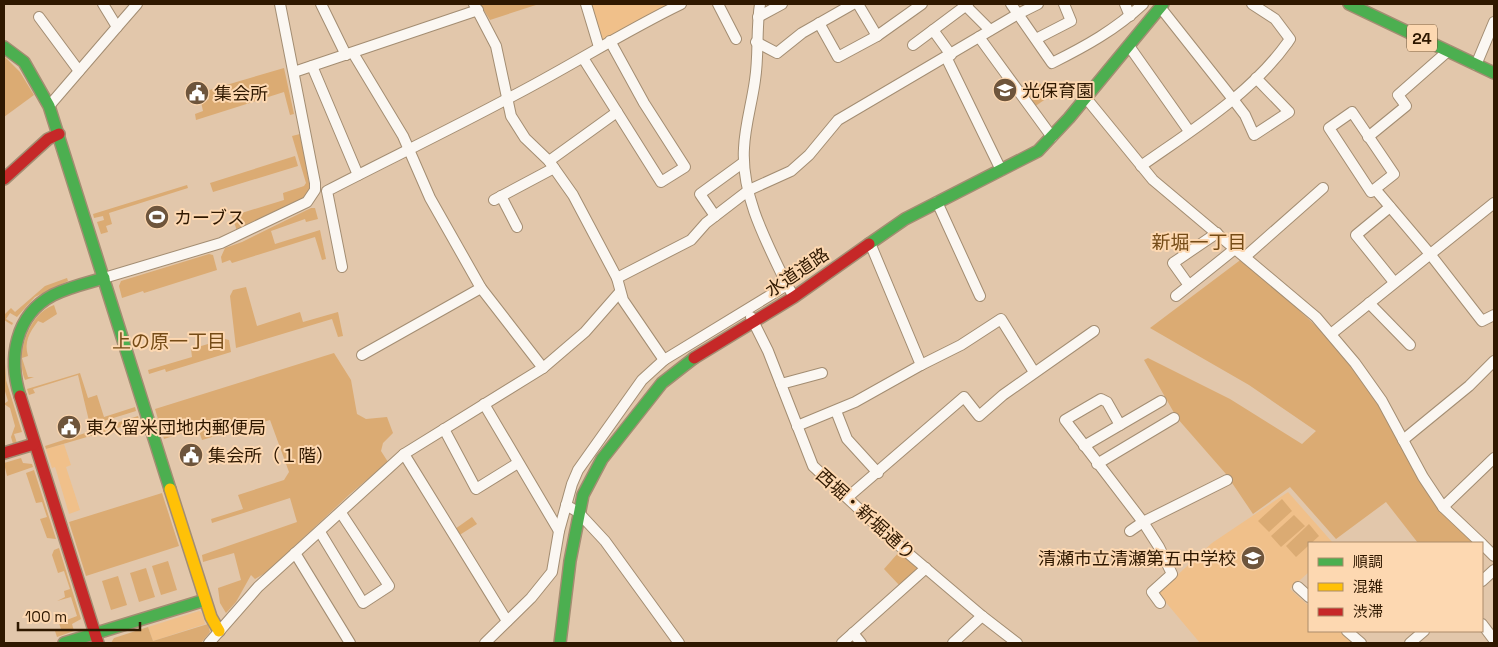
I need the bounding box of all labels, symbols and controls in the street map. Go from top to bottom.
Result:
road number: 24 [1407,24,1437,52]
school or university icon: 光保育園 [992,77,1018,103]
place label: 光保育園 [1022,79,1094,102]
public building icon: 集会所 [184,80,210,106]
place label: 集会所 [214,82,268,105]
sports icon: カーブス [144,204,170,230]
place label: カーブス [174,206,245,229]
district label: 新堀一丁目 [1151,230,1247,255]
street label: 水道道路 [761,242,833,302]
district label: 上の原一丁目 [112,329,226,354]
public building icon: 東久留米団地内郵便局 [56,414,82,440]
place label: 東久留米団地内郵便局 [86,416,266,439]
public building icon: 集会所（１階） [178,442,204,468]
place label: 集会所（１階） [208,444,334,467]
street label: 西堀・新堀通り [811,463,921,565]
legend [1308,542,1483,632]
school or university icon: 清瀬市立清瀬第五中学校 [1240,545,1266,571]
place label: 清瀬市立清瀬第五中学校 [1038,547,1236,570]
text: 順調 [1353,552,1383,571]
text: 混雑 [1353,577,1383,596]
scale bar [18,600,140,632]
text: 渋滞 [1353,602,1383,621]
text: 100 m [25,607,67,626]

